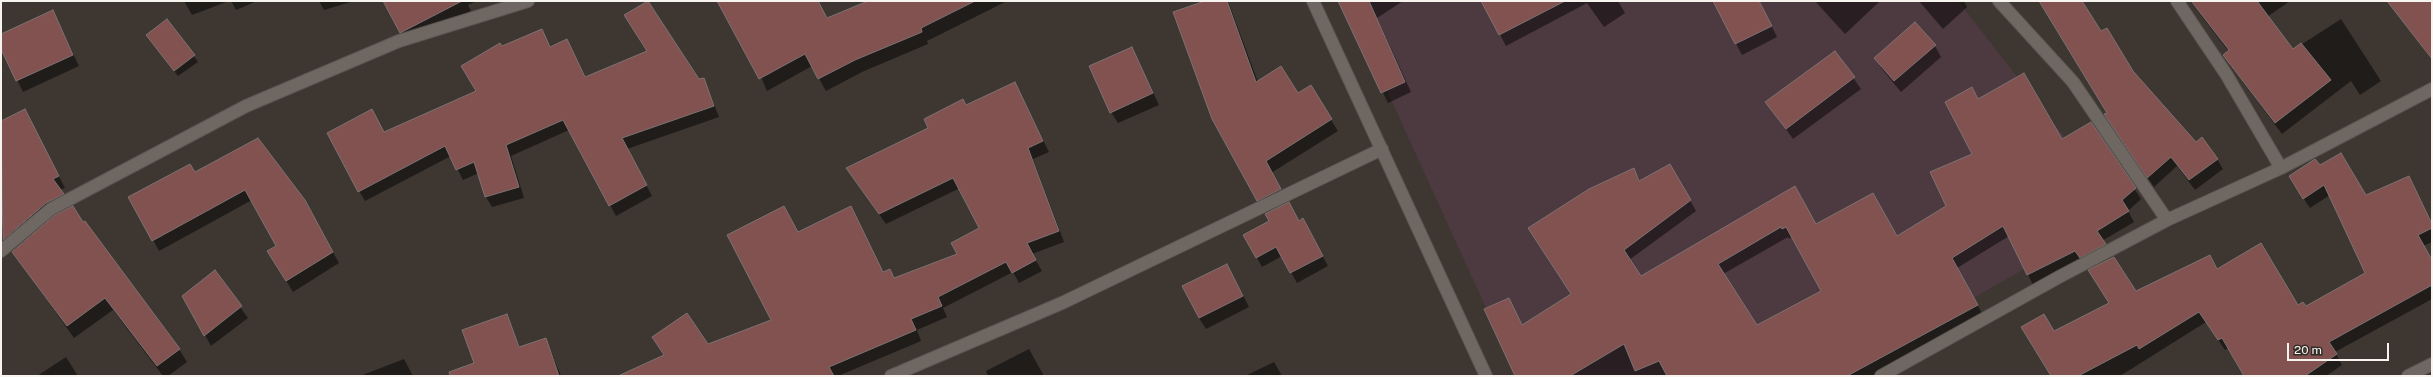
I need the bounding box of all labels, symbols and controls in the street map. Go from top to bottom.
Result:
scale bar [2289,335,2391,361]
text: 20 m [2294,343,2322,357]

